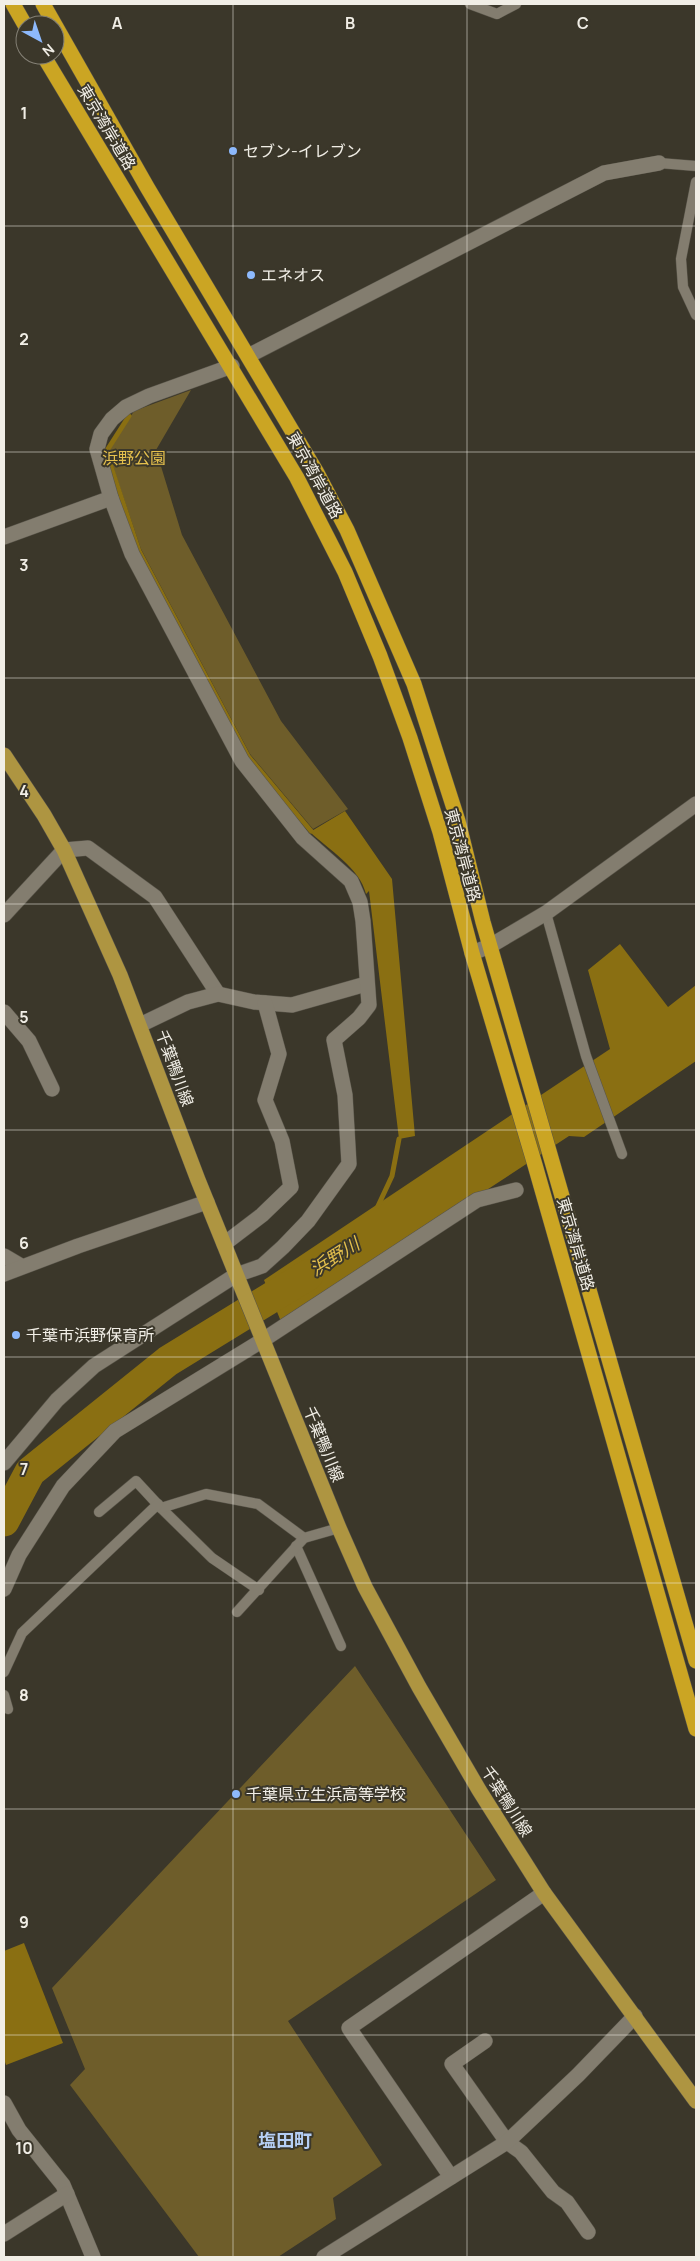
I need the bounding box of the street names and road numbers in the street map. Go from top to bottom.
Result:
street label: 東京湾岸道路 [73,80,141,174]
street label: 東京湾岸道路 [282,428,348,522]
street label: 東京湾岸道路 [440,806,486,904]
street label: 千葉鴨川線 [151,1027,199,1109]
street label: 東京湾岸道路 [552,1195,600,1293]
street label: 千葉鴨川線 [299,1403,349,1485]
street label: 千葉鴨川線 [476,1761,538,1841]

